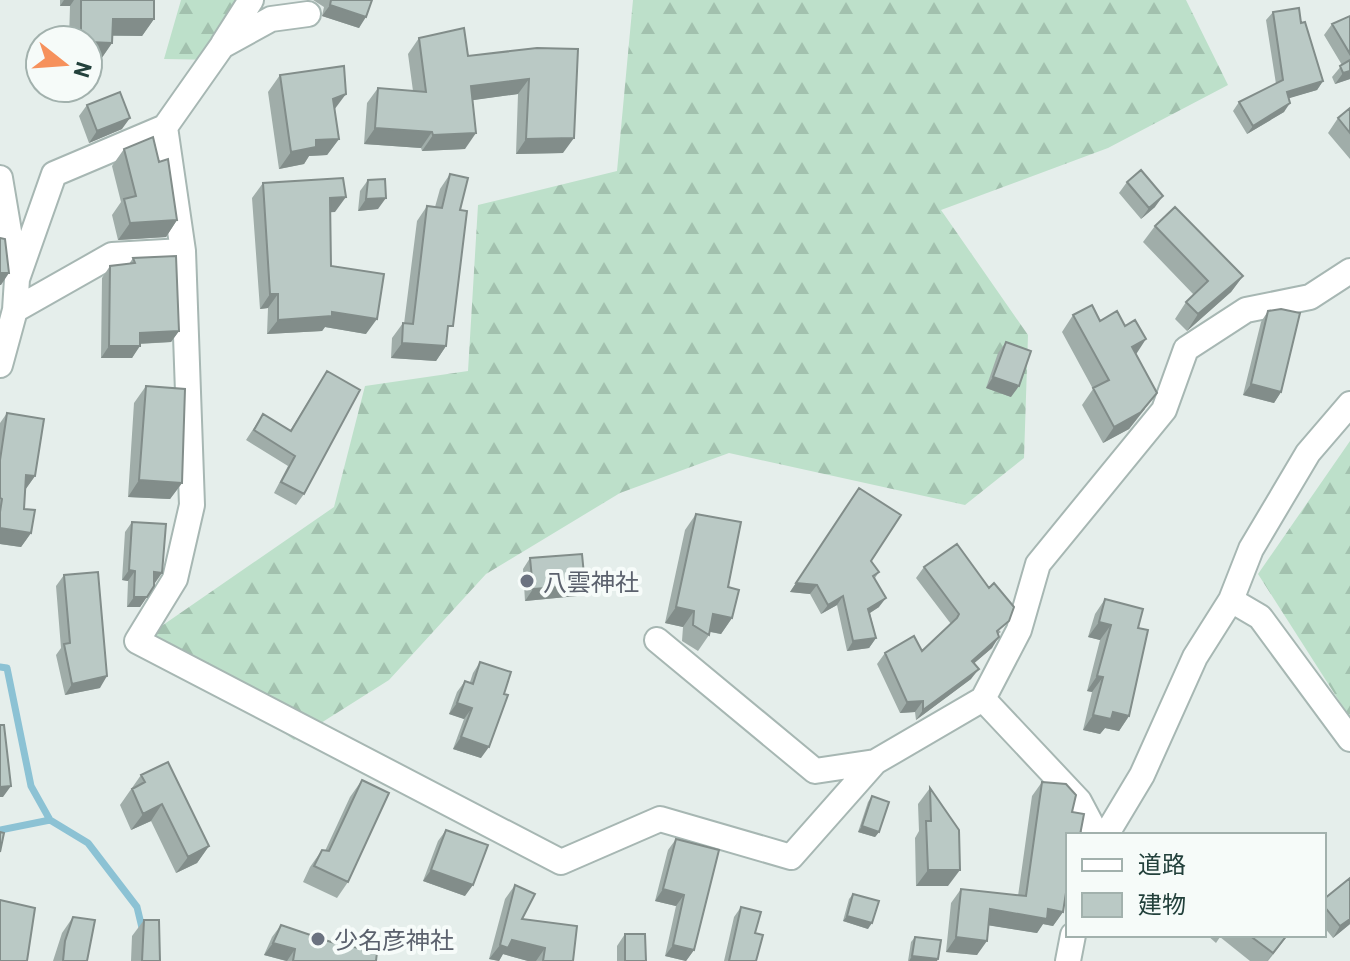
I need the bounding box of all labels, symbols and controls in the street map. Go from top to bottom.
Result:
north arrow [24,24,104,104]
text: N [70,59,99,81]
place label: 八雲神社 [543,567,639,596]
marker: 八雲神社 [518,572,536,590]
legend [1066,833,1326,937]
text: 道路 [1138,849,1186,878]
text: 建物 [1138,889,1186,918]
place label: 少名彦神社 [334,925,454,954]
marker: 少名彦神社 [309,930,327,948]

